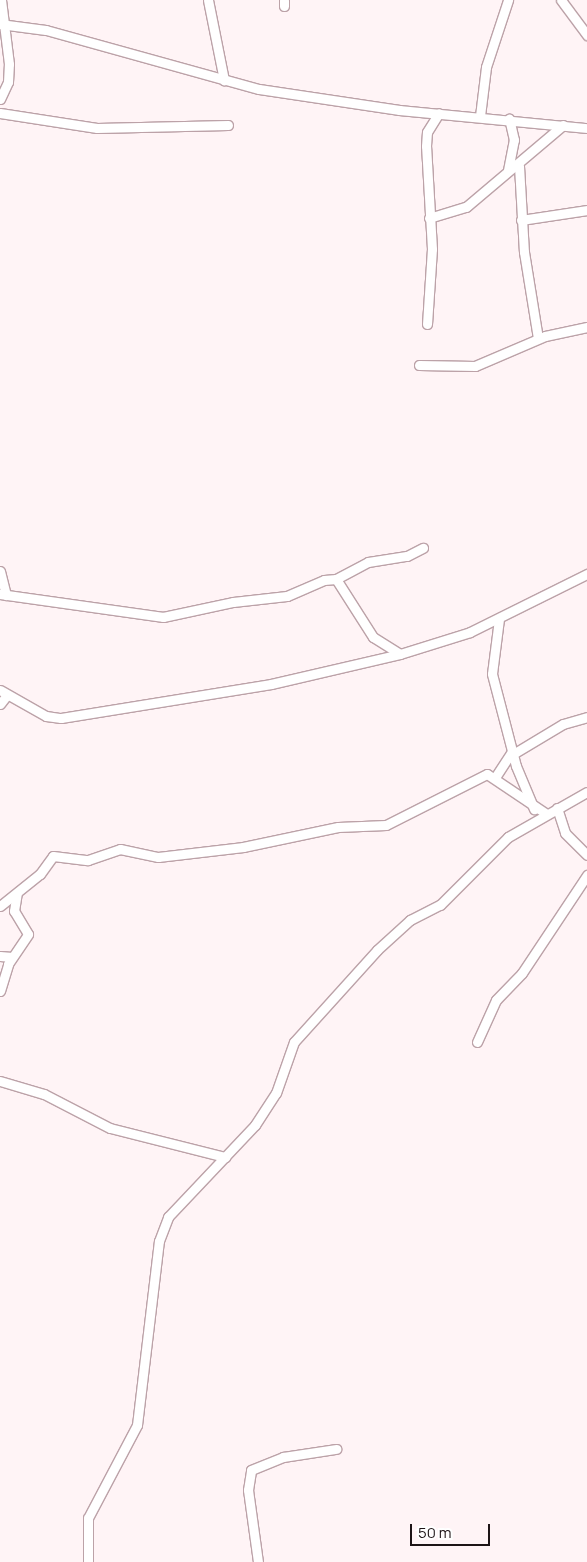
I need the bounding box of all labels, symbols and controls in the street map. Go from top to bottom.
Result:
scale bar [412,1514,492,1546]
text: 50 m [418,1522,452,1543]

